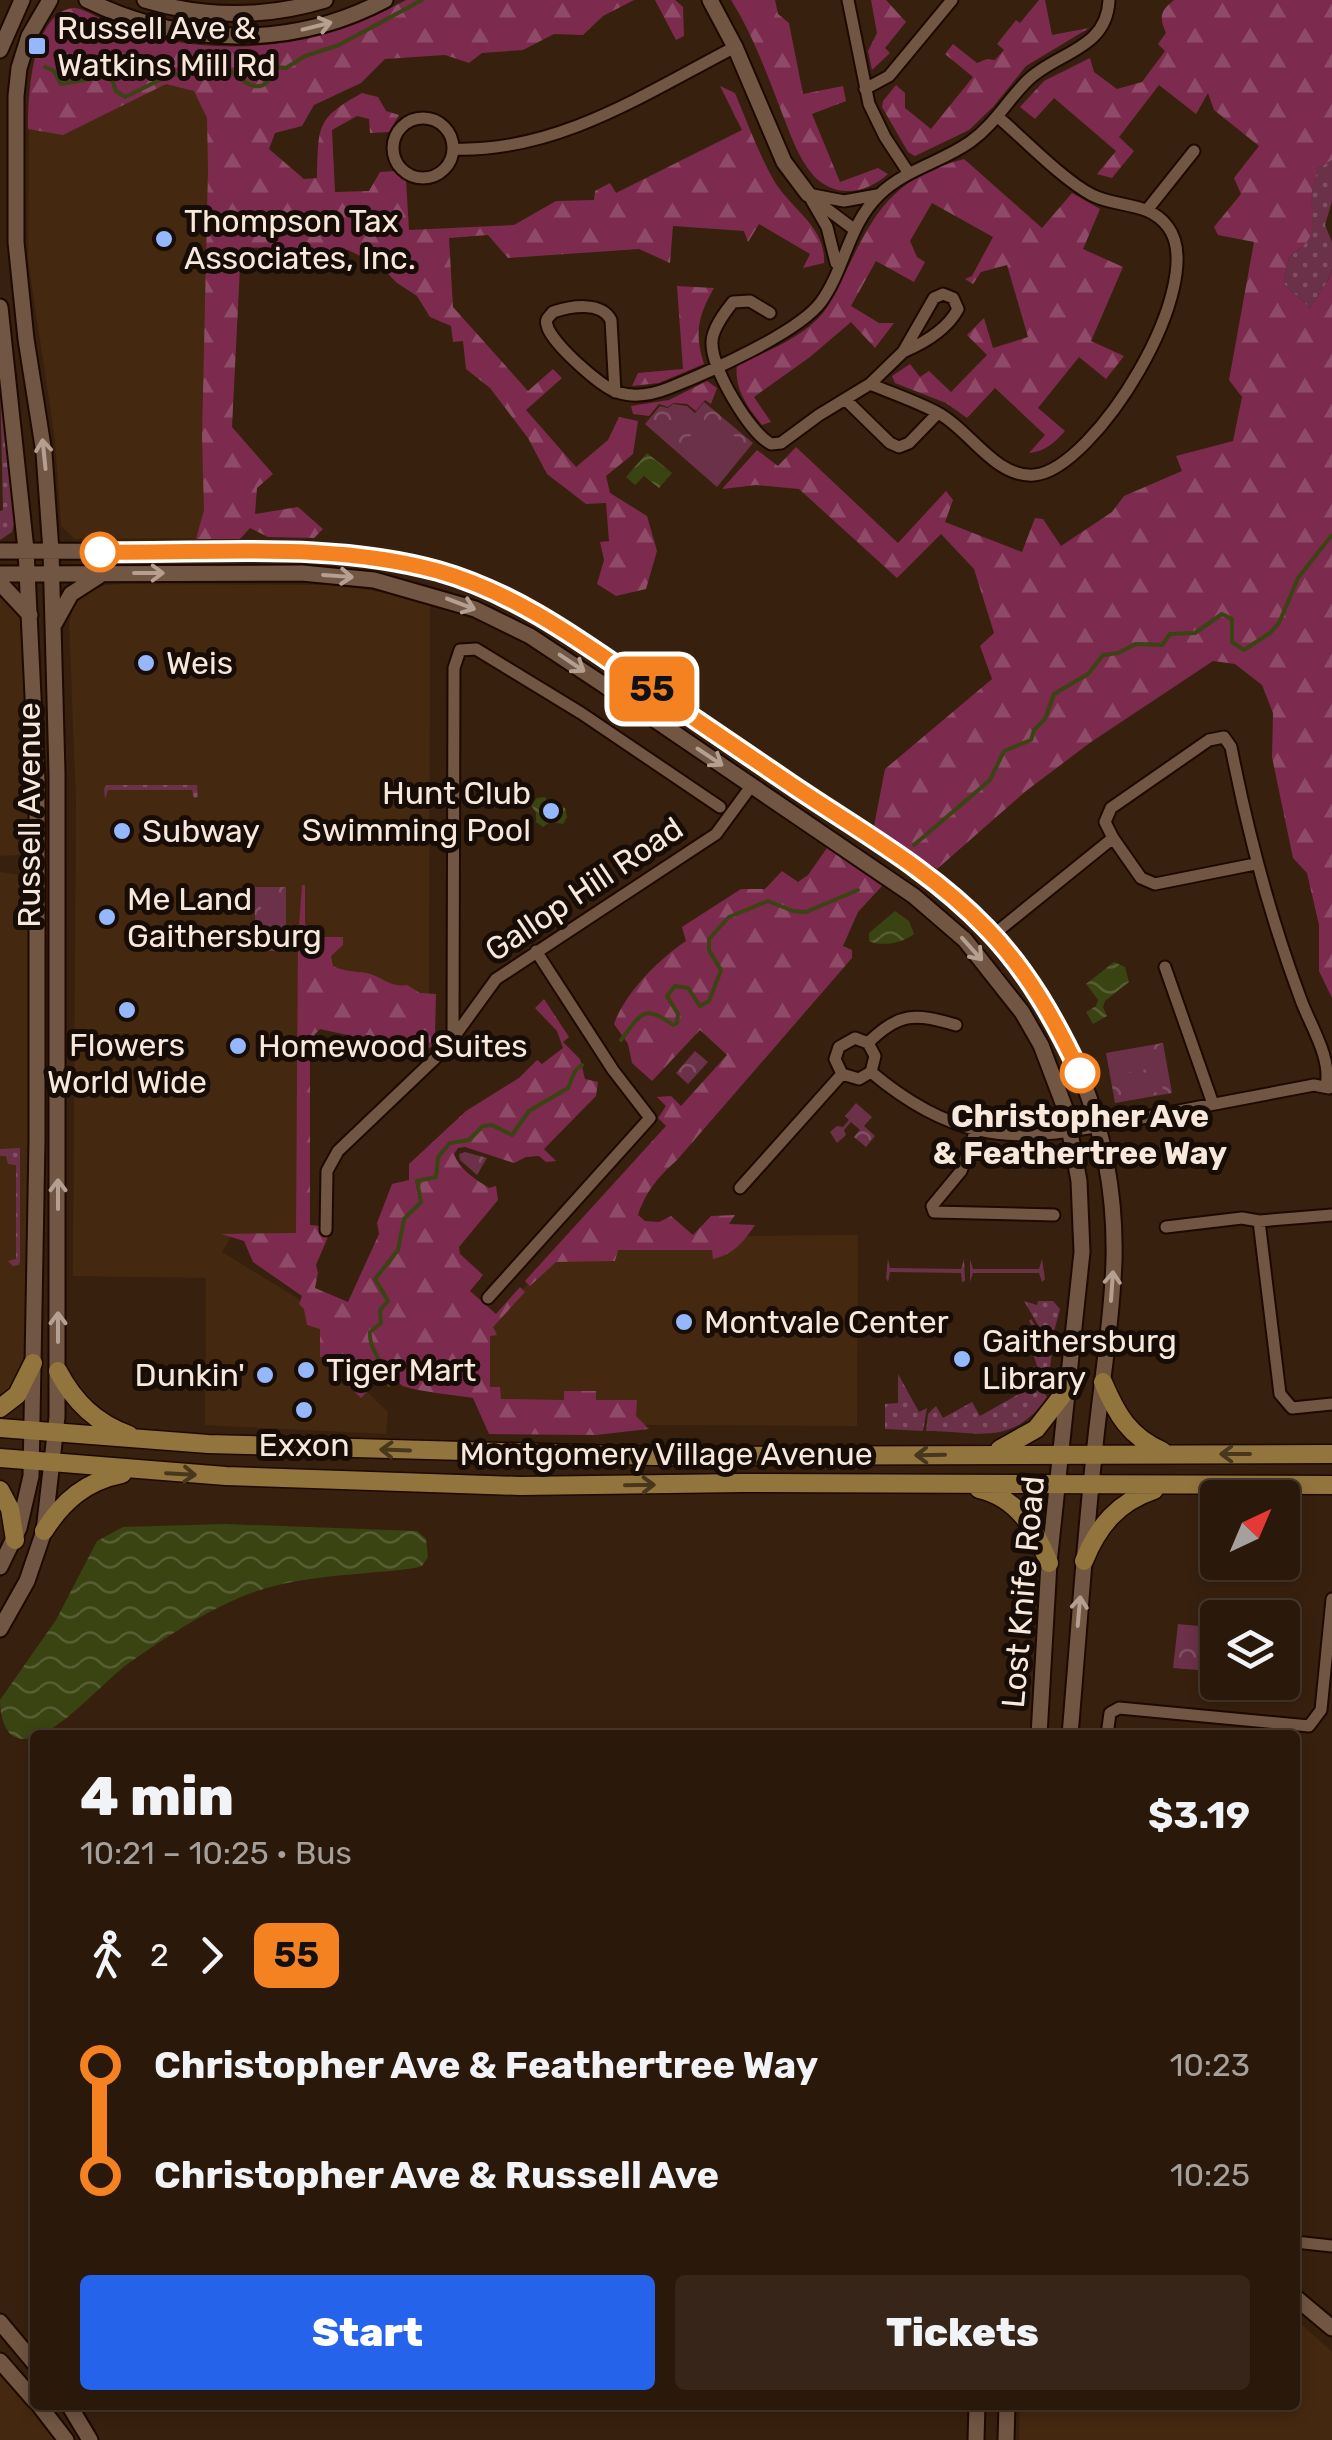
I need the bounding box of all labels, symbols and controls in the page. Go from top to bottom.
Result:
place label: Russell Ave & Watkins Mill Rd [57,9,276,84]
one-way arrow [301,16,332,35]
marker: Russell Ave & Watkins Mill Rd [26,35,48,57]
place label: Thompson Tax Associates, Inc. [184,202,416,277]
marker: Thompson Tax Associates, Inc. [153,228,175,250]
one-way arrow [34,438,53,470]
unlabelled marker [81,533,119,571]
one-way arrow [132,564,165,582]
one-way arrow [321,566,353,585]
one-way arrow [445,596,476,614]
place label: Weis [166,644,233,682]
marker: Weis [135,652,157,674]
one-way arrow [557,652,585,673]
line badge: 55 [607,656,697,722]
text: 55 [629,668,675,710]
street label: Russell Avenue [10,702,48,928]
one-way arrow [696,746,724,767]
place label: Hunt Club Swimming Pool [302,774,531,849]
marker: Hunt Club Swimming Pool [540,800,562,822]
street label: Gallop Hill Road [478,809,690,969]
place label: Subway [142,812,260,850]
marker: Subway [111,820,133,842]
place label: Me Land Gaithersburg [127,880,322,955]
marker: Me Land Gaithersburg [96,906,118,928]
one-way arrow [960,936,984,960]
marker: Flowers World Wide [116,999,138,1021]
place label: Flowers World Wide [47,1026,207,1101]
place label: Homewood Suites [258,1027,528,1065]
marker: Homewood Suites [227,1035,249,1057]
marker: Christopher Ave & Feathertree Way [1061,1054,1099,1092]
place label: Christopher Ave & Feathertree Way [933,1097,1227,1172]
one-way arrow [48,1178,68,1210]
one-way arrow [1103,1271,1122,1303]
place label: Montvale Center [704,1303,949,1341]
one-way arrow [48,1311,68,1344]
marker: Montvale Center [673,1311,695,1333]
place label: Gaithersburg Library [982,1322,1177,1397]
marker: Gaithersburg Library [951,1348,973,1370]
place label: Tiger Mart [326,1351,476,1389]
place label: Dunkin' [135,1356,245,1394]
marker: Tiger Mart [295,1359,317,1381]
marker: Dunkin' [254,1364,276,1386]
marker: Exxon [293,1399,315,1421]
place label: Exxon [258,1426,350,1464]
street label: Montgomery Village Avenue [459,1435,873,1473]
one-way arrow [379,1441,411,1460]
one-way arrow [1219,1444,1252,1464]
one-way arrow [914,1446,946,1464]
one-way arrow [164,1465,196,1484]
street label: Lost Knife Road [994,1474,1052,1710]
one-way arrow [623,1476,655,1495]
north arrow [1200,1480,1300,1580]
map controls [1200,1480,1300,1700]
one-way arrow [1069,1595,1088,1627]
button: layers [1200,1600,1300,1700]
text: 4 min [80,1764,234,1829]
text: $3.19 [1148,1792,1250,1838]
text: 10:21 – 10:25 · Bus [80,1834,352,1872]
icon: walk [80,1928,135,1983]
icon: forward [184,1928,239,1983]
text: 55 [274,1934,319,1976]
text: 2 [150,1936,169,1974]
text: Christopher Ave & Feathertree Way [154,2042,818,2088]
text: 10:23 [1170,2046,1250,2084]
text: Christopher Ave & Russell Ave [154,2152,719,2198]
text: 10:25 [1170,2156,1250,2194]
button: Start [80,2275,655,2390]
button: Tickets [675,2275,1250,2390]

